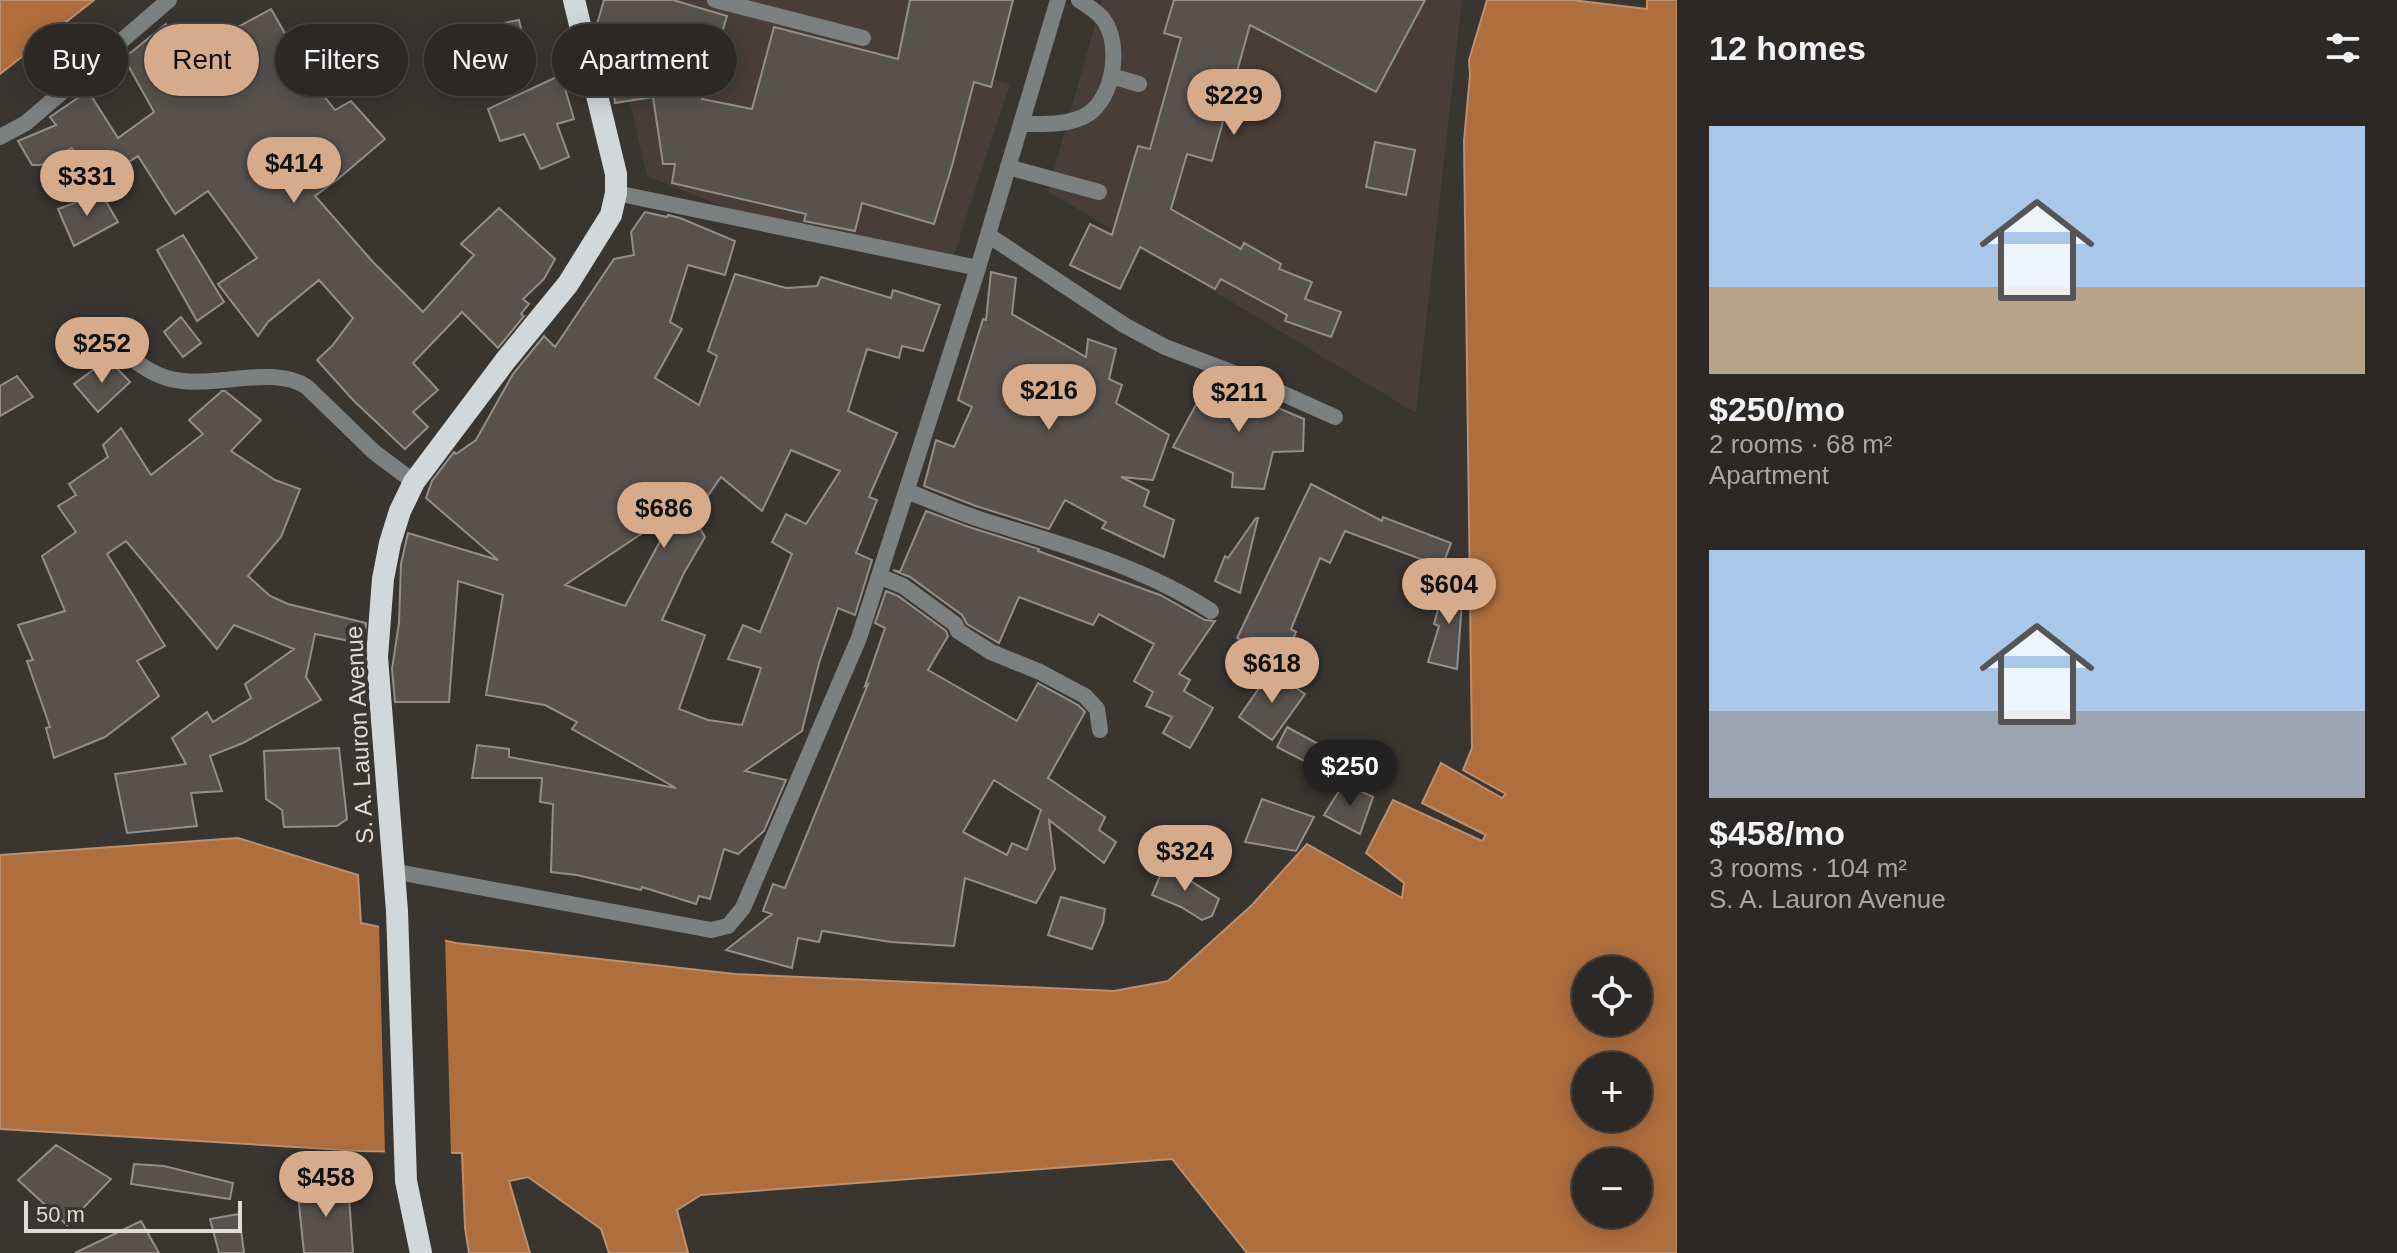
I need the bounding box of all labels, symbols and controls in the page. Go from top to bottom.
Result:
chip: Buy [24,24,128,96]
chip: Rent [144,24,259,96]
chip: Filters [275,24,408,96]
chip: New [424,24,536,96]
chip: Apartment [552,24,737,96]
icon: filters [2321,26,2365,70]
text: 12 homes [1709,29,1866,67]
pin: $229 [1187,69,1281,137]
text: $229 [1205,80,1263,110]
pin: $414 [247,137,341,205]
text: $414 [265,148,323,178]
pin: $331 [40,150,134,218]
text: $331 [58,161,116,191]
icon: home [1965,178,2109,322]
pin: $252 [55,317,149,385]
text: $252 [73,328,131,358]
pin: $216 [1002,364,1096,432]
pin: $211 [1192,366,1286,434]
text: $216 [1020,375,1078,405]
text: $211 [1211,377,1267,407]
text: $250/mo [1709,390,1845,428]
text: 2 rooms · 68 m² [1709,429,1893,459]
text: Apartment [1709,460,1829,490]
pin: $686 [617,482,711,550]
text: $686 [635,493,693,523]
pin: $604 [1402,558,1496,626]
text: $604 [1420,569,1478,599]
icon: home [1965,602,2109,746]
street label: S. A. Lauron Avenue [340,625,378,845]
pin: $618 [1225,637,1319,705]
text: $618 [1243,648,1301,678]
pin: $250 [1303,740,1397,808]
text: $250 [1321,751,1379,781]
text: $458/mo [1709,814,1845,852]
pin: $324 [1138,825,1232,893]
text: $324 [1156,836,1214,866]
text: 3 rooms · 104 m² [1709,853,1907,883]
text: S. A. Lauron Avenue [1709,884,1946,914]
map controls [1572,956,1652,1228]
button: locate [1572,956,1652,1036]
button: + [1572,1052,1652,1132]
button: − [1572,1148,1652,1228]
pin: $458 [279,1151,373,1219]
text: $458 [297,1162,355,1192]
scale bar [24,1197,242,1233]
text: 50 m [36,1202,85,1227]

